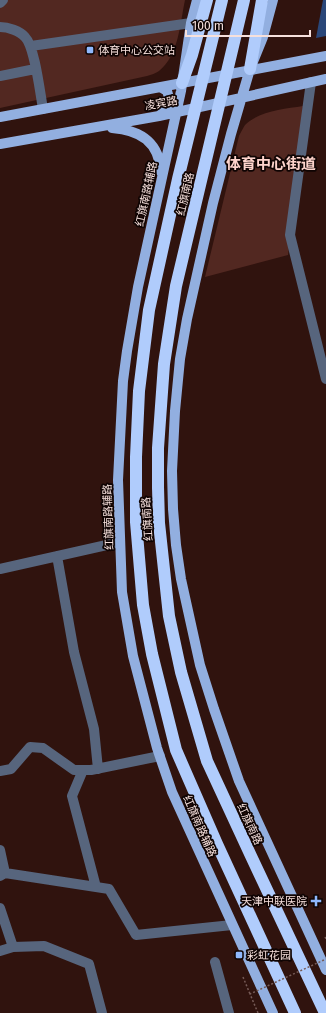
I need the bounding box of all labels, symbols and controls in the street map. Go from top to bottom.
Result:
scale bar [186,12,310,38]
text: 100 m [192,19,224,33]
place label: 体育中心公交站 [98,44,175,57]
marker: 体育中心公交站 [85,45,95,55]
street label: 凌宾路 [144,94,179,113]
district label: 体育中心街道 [226,155,316,173]
street label: 红旗南路辅路 [133,160,160,228]
street label: 红旗南路 [174,171,197,217]
street label: 红旗南路辅路 [101,484,116,550]
street label: 红旗南路 [139,497,156,541]
street label: 红旗南路辅路 [180,793,219,859]
street label: 红旗南路 [234,802,265,847]
place label: 天津中联医院 [241,895,307,908]
marker: 天津中联医院 [310,895,322,907]
place label: 彩虹花园 [247,949,291,962]
marker: 彩虹花园 [234,950,244,960]

